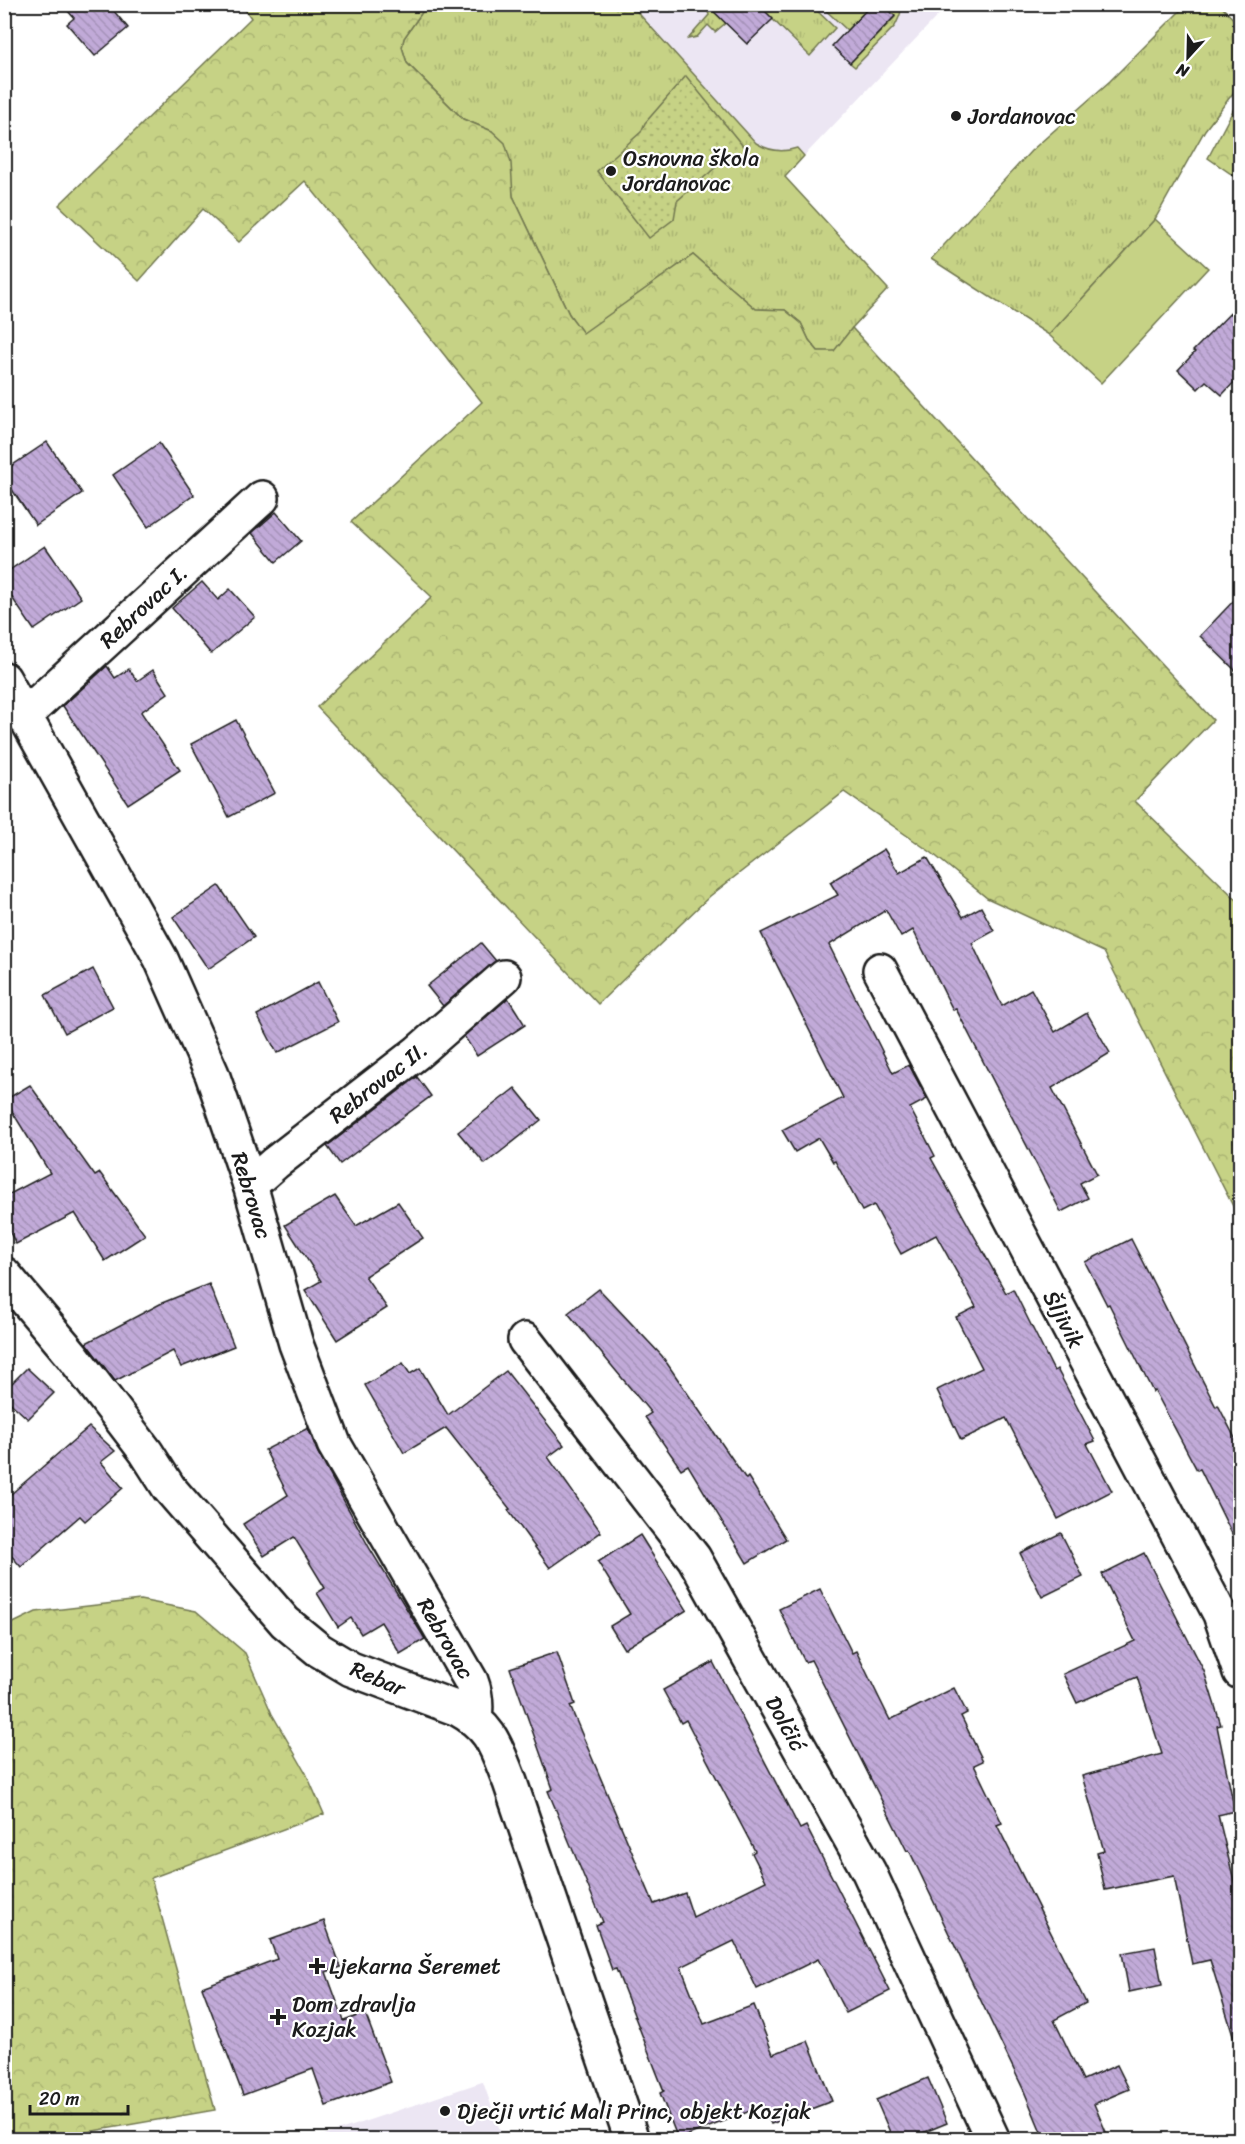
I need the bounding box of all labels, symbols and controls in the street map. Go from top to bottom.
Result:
north arrow [1158,27,1218,87]
text: N [1171,55,1194,86]
place label: Jordanovac [967,97,1076,136]
marker: Jordanovac [949,109,963,123]
place label: Osnovna škola Jordanovac [622,139,759,203]
marker: Osnovna škola Jordanovac [604,164,618,178]
street label: Rebrovac I. [90,555,197,658]
street label: Rebrovac II. [320,1031,436,1134]
street label: Rebrovac [220,1147,283,1244]
street label: Šljivik [1032,1283,1095,1356]
street label: Rebrovac [406,1590,485,1687]
street label: Rebar [344,1649,413,1708]
street label: Dolčić [754,1688,818,1760]
place label: Ljekarna Šeremet [329,1947,501,1986]
marker: Ljekarna Šeremet [310,1959,324,1973]
place label: Dom zdravlja Kozjak [292,1985,416,2049]
marker: Dom zdravlja Kozjak [269,2008,287,2026]
scale bar [30,2078,128,2116]
text: 20 m [39,2083,79,2115]
place label: Dječji vrtić Mali Princ, objekt Kozjak [457,2092,811,2131]
marker: Dječji vrtić Mali Princ, objekt Kozjak [438,2104,452,2118]

